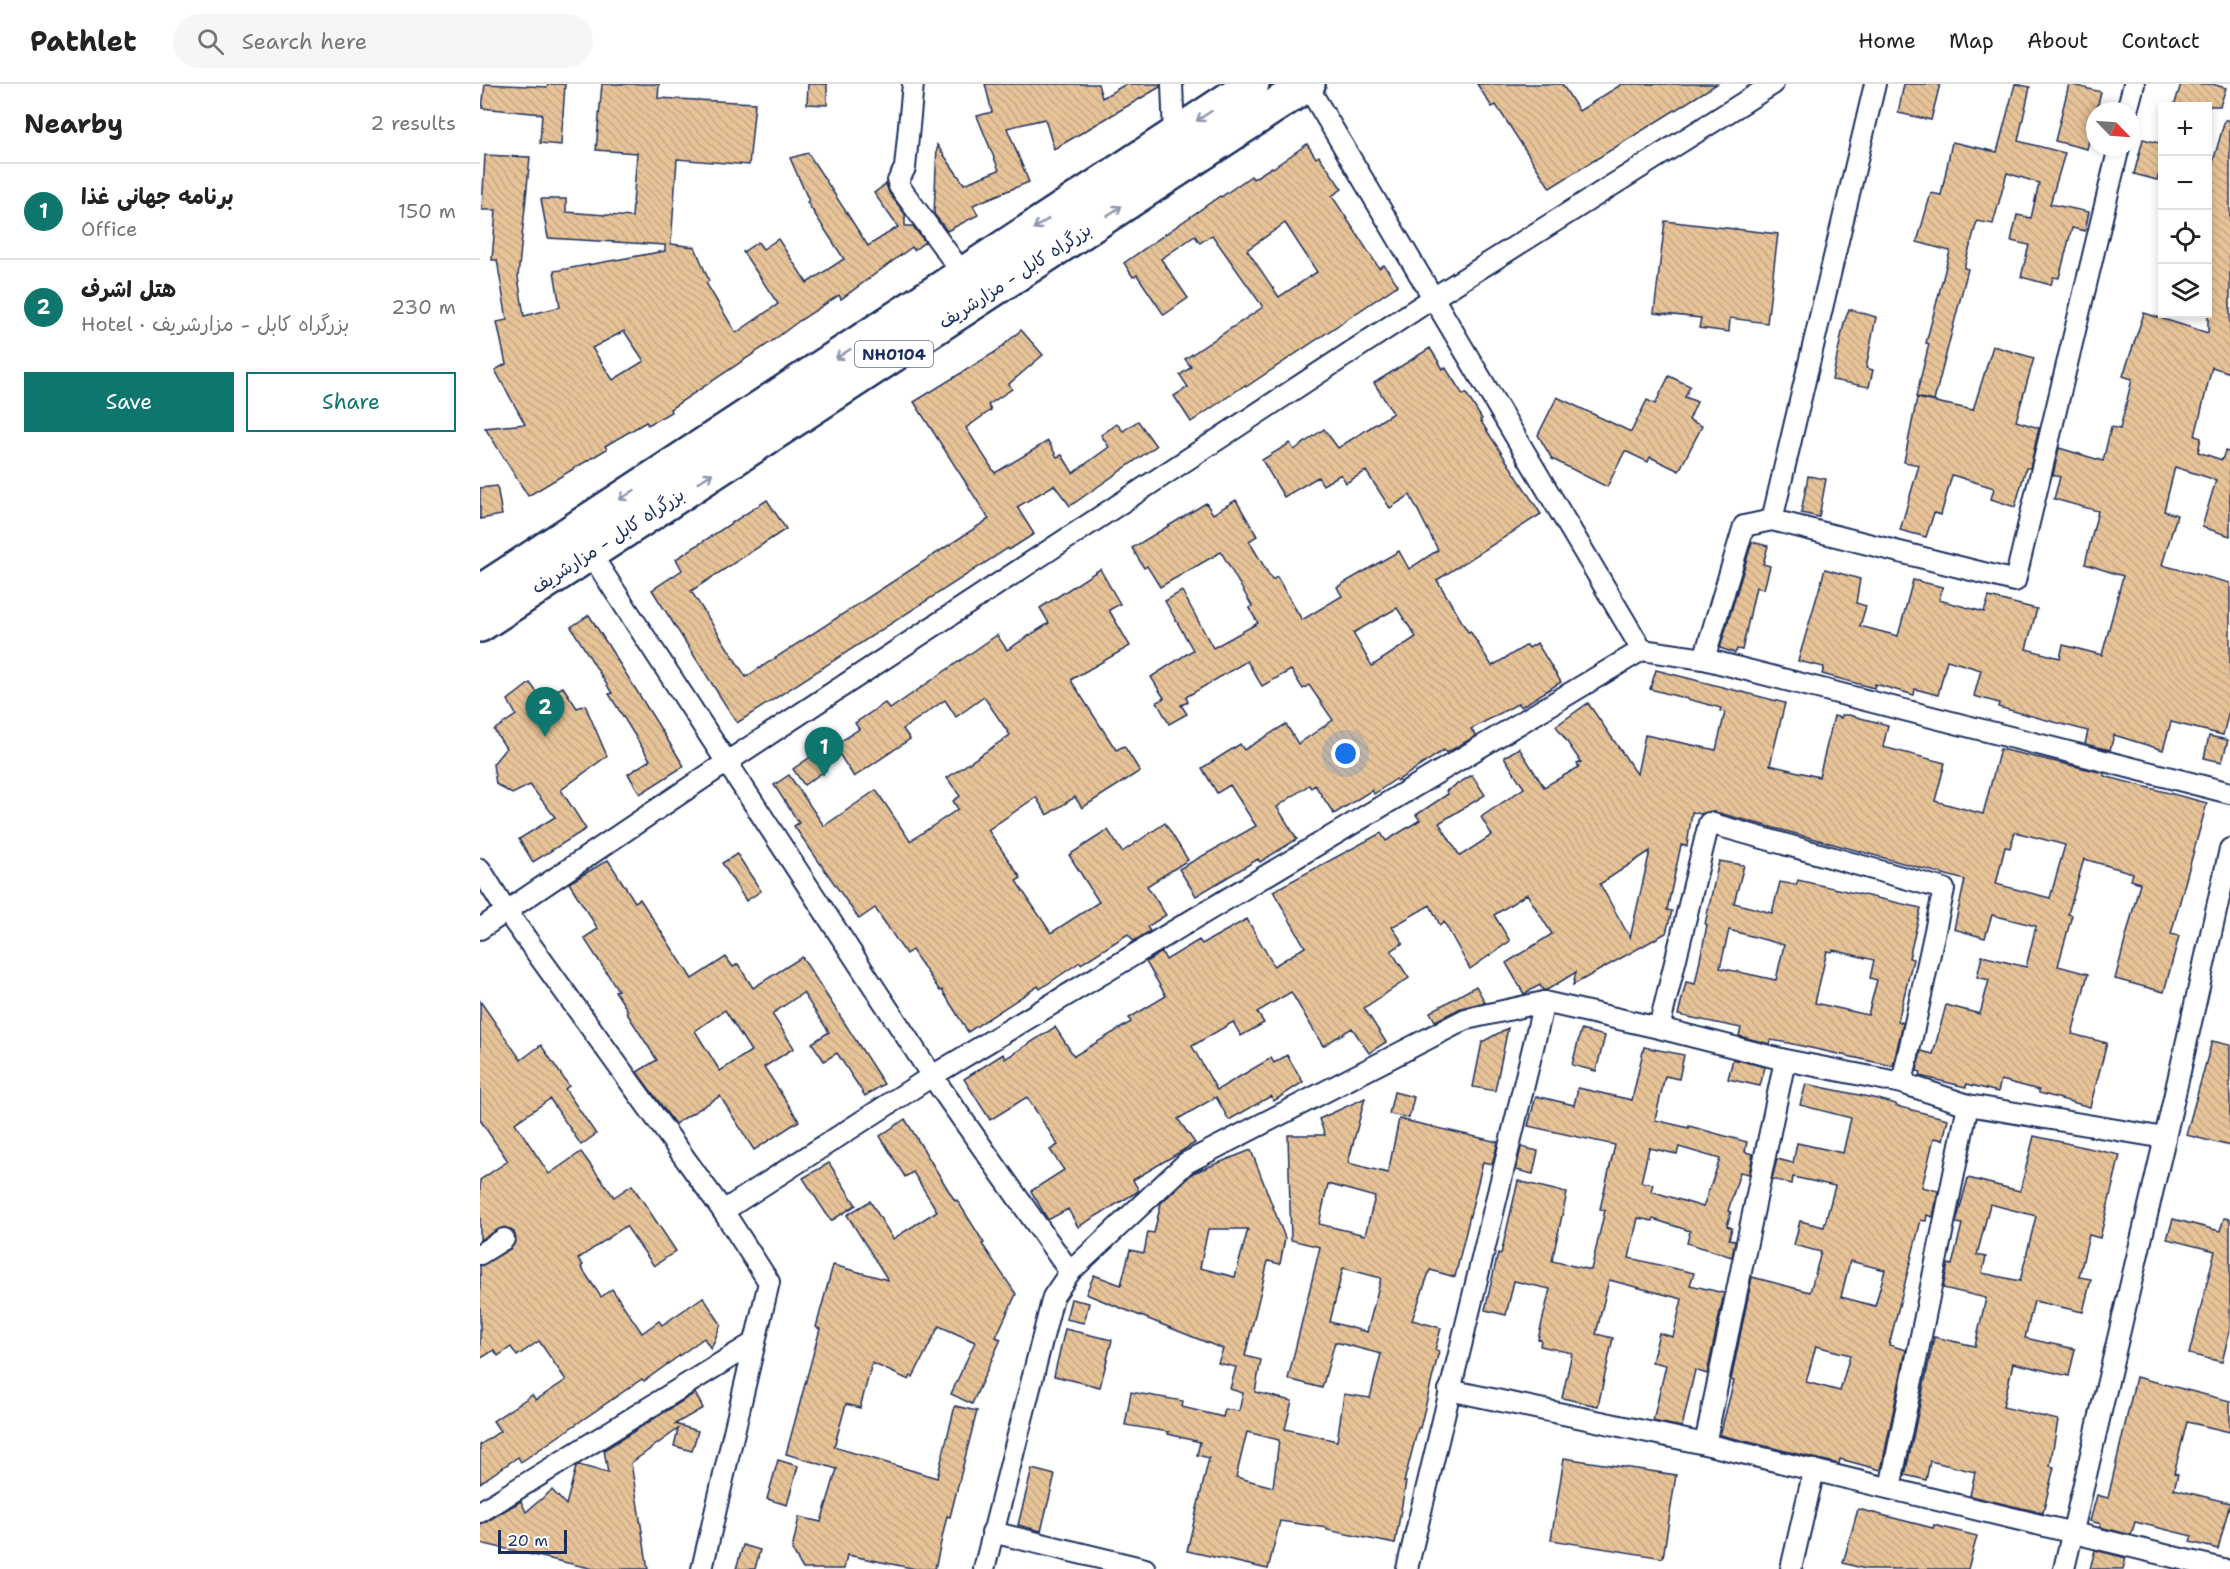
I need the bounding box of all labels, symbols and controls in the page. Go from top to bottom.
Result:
search box [173,14,593,68]
text: Pathlet [30,22,137,60]
icon: search [194,25,227,58]
text: Search here [242,27,367,56]
text: Home [1858,27,1916,55]
text: Map [1949,27,1994,55]
text: About [2027,27,2088,55]
text: Contact [2121,27,2200,55]
north arrow [2086,102,2140,156]
map controls [2158,102,2212,318]
button: + [2158,102,2212,156]
text: Nearby [24,106,123,141]
text: 2 results [370,110,456,136]
one-way arrow [1196,110,1212,122]
button: − [2158,156,2212,210]
text: برنامه جهانی غذا [81,182,234,211]
text: 1 [39,198,48,224]
text: 150 m [398,198,456,224]
one-way arrow [1106,204,1123,217]
button: locate [2158,210,2212,264]
text: Office [81,216,137,242]
street label: بزرگراه کابل - مزارشریف [934,218,1096,334]
one-way arrow [1033,218,1050,230]
button: layers [2158,264,2212,318]
text: هتل اشرف [81,275,176,304]
text: 2 [37,294,51,320]
text: 230 m [391,294,456,320]
text: Hotel · بزرگراه کابل - مزارشریف [81,311,349,337]
road number: NH0104 [855,341,933,367]
one-way arrow [835,348,852,360]
button: Save [24,372,234,432]
button: Share [246,372,456,432]
one-way arrow [696,472,713,484]
street label: بزرگراه کابل - مزارشریف [527,483,689,599]
one-way arrow [619,490,636,502]
pin: 2 [526,688,564,737]
pin: 1 [804,728,844,777]
your location [1331,739,1360,768]
scale bar [498,1527,567,1554]
text: 20 m [507,1530,548,1551]

